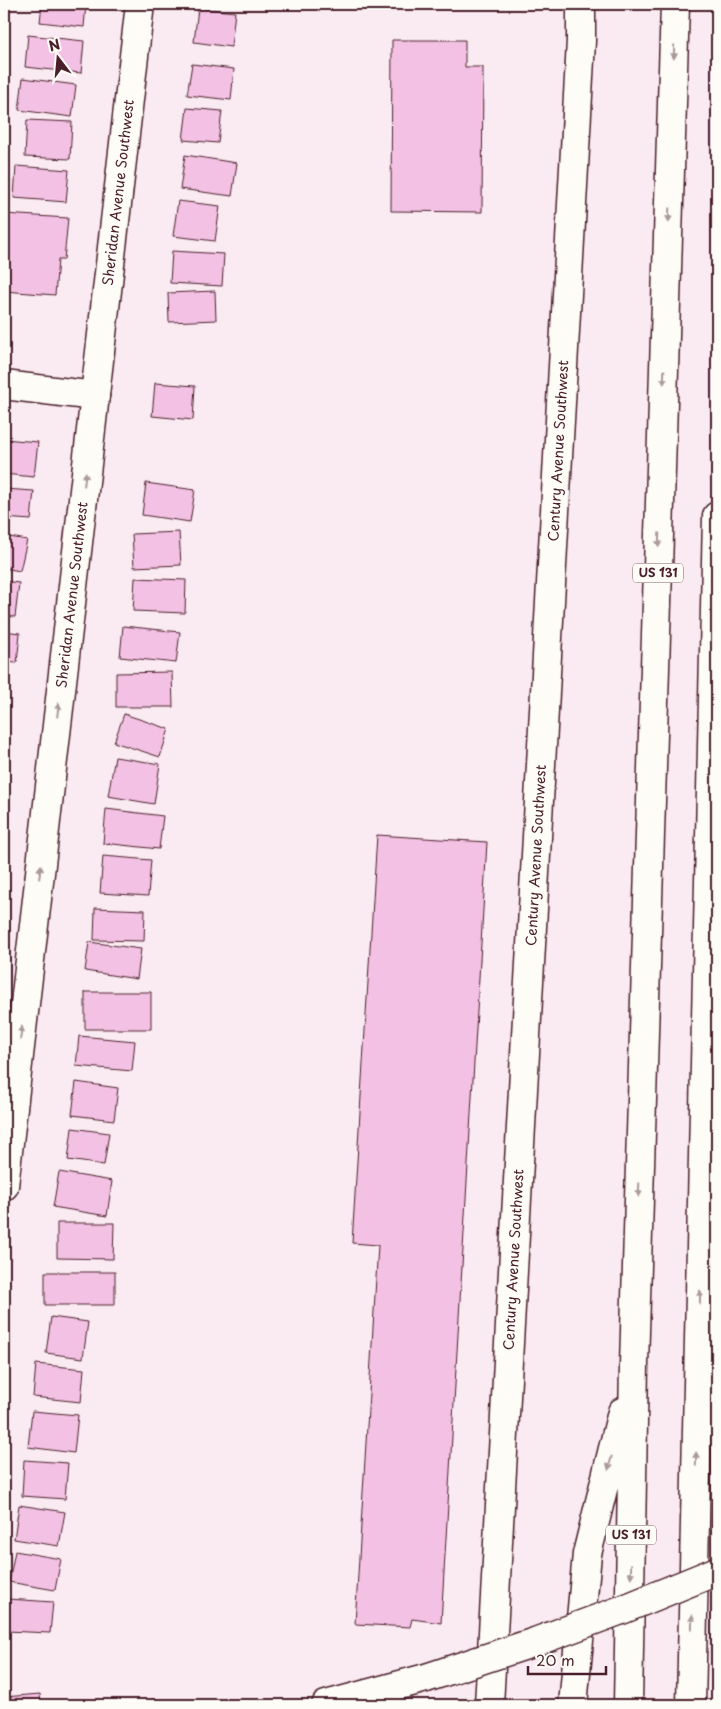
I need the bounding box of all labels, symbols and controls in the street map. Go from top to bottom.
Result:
north arrow [32,32,82,82]
text: N [46,33,63,57]
one-way arrow [670,45,678,61]
street label: Sheridan Avenue Southwest [97,98,139,287]
one-way arrow [665,207,673,223]
street label: Century Avenue Southwest [542,359,573,542]
one-way arrow [660,370,668,386]
one-way arrow [81,471,89,487]
street label: Sheridan Avenue Southwest [50,500,93,689]
one-way arrow [655,532,663,548]
road number: US 131 [633,564,683,582]
one-way arrow [54,702,62,718]
street label: Century Avenue Southwest [520,764,551,947]
one-way arrow [36,864,44,880]
one-way arrow [17,1025,25,1041]
street label: Century Avenue Southwest [498,1168,529,1351]
one-way arrow [635,1183,643,1199]
one-way arrow [696,1288,704,1304]
one-way arrow [692,1451,700,1467]
one-way arrow [606,1455,614,1470]
road number: US 131 [606,1526,656,1544]
one-way arrow [626,1563,634,1579]
one-way arrow [689,1613,697,1629]
scale bar [528,1644,606,1676]
text: 20 m [536,1648,575,1671]

